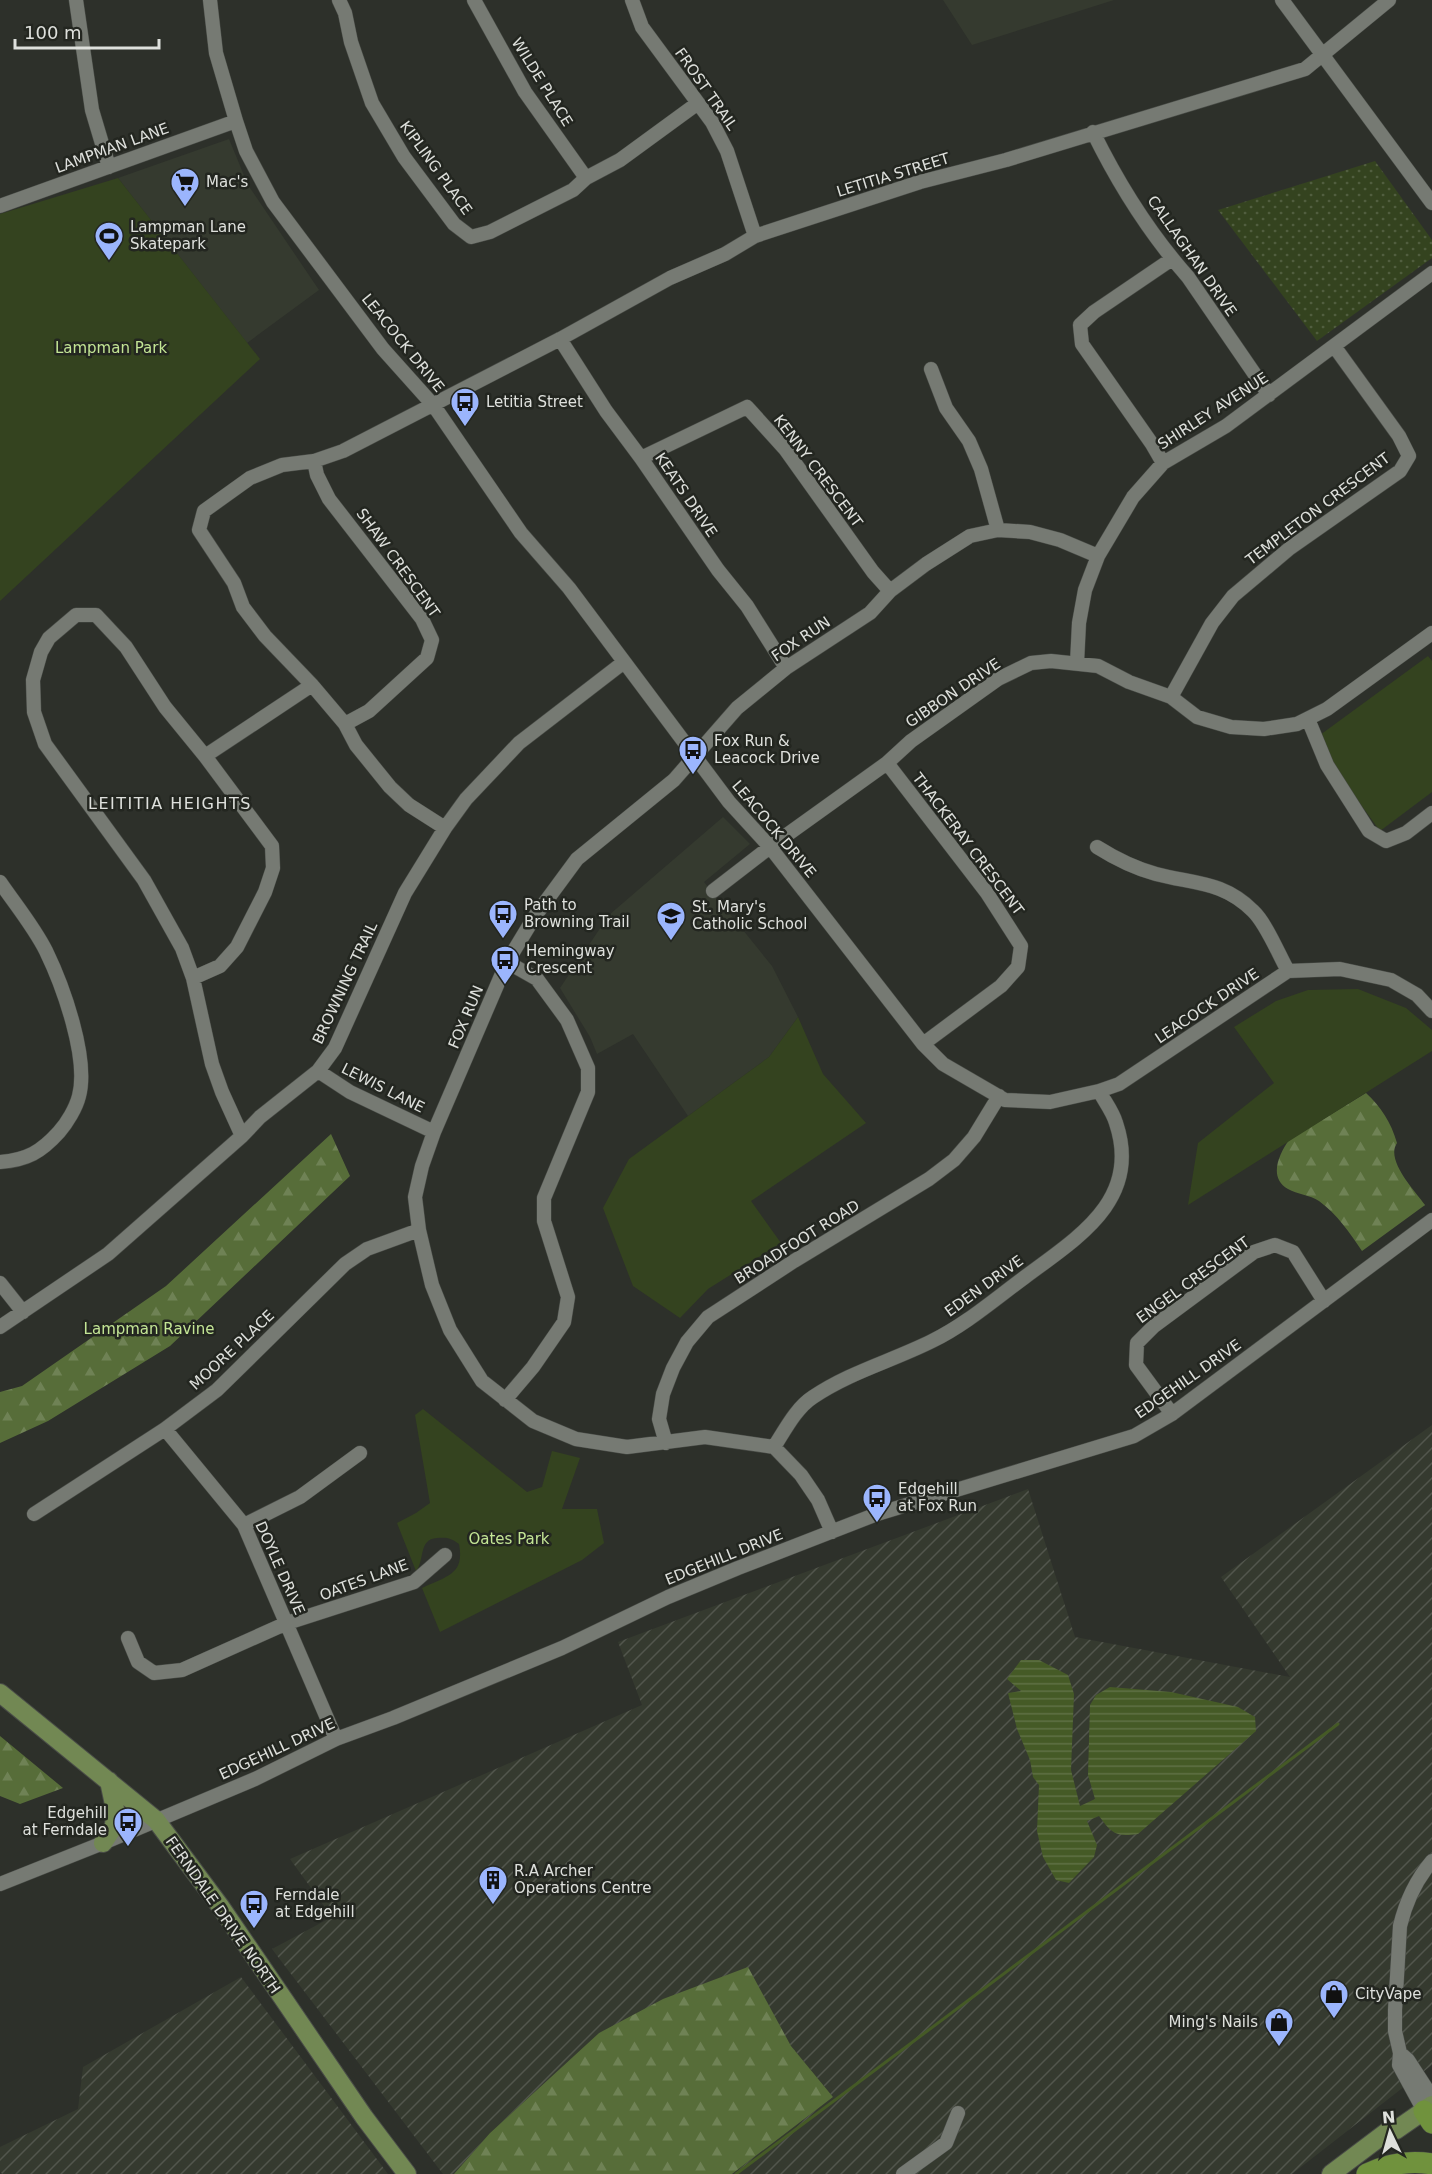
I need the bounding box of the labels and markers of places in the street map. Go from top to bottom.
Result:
supermarket icon: Mac's [169,166,201,208]
place label: Mac's [206,173,249,191]
place label: Lampman Lane Skatepark [130,218,246,253]
sports icon: Lampman Lane Skatepark [93,220,125,262]
bus stop icon: Letitia Street [449,386,481,428]
place label: Letitia Street [486,393,583,411]
place label: Fox Run & Leacock Drive [714,732,820,767]
bus stop icon: Fox Run & Leacock Drive [677,734,709,776]
place label: Path to Browning Trail [524,896,630,931]
bus stop icon: Path to Browning Trail [487,898,519,940]
place label: St. Mary's Catholic School [692,898,807,933]
school or university icon: St. Mary's Catholic School [655,900,687,942]
place label: Hemingway Crescent [526,942,615,977]
bus stop icon: Hemingway Crescent [489,944,521,986]
place label: Edgehill at Fox Run [898,1480,977,1515]
bus stop icon: Edgehill at Fox Run [861,1482,893,1524]
place label: Edgehill at Ferndale [23,1804,107,1839]
bus stop icon: Edgehill at Ferndale [112,1806,144,1848]
place label: R.A Archer Operations Centre [514,1862,651,1897]
building icon: R.A Archer Operations Centre [477,1864,509,1906]
place label: Ferndale at Edgehill [275,1886,355,1921]
bus stop icon: Ferndale at Edgehill [238,1888,270,1930]
shop icon: CityVape [1318,1978,1350,2020]
place label: CityVape [1355,1985,1421,2003]
shop icon: Ming's Nails [1263,2006,1295,2048]
place label: Ming's Nails [1169,2013,1258,2031]

